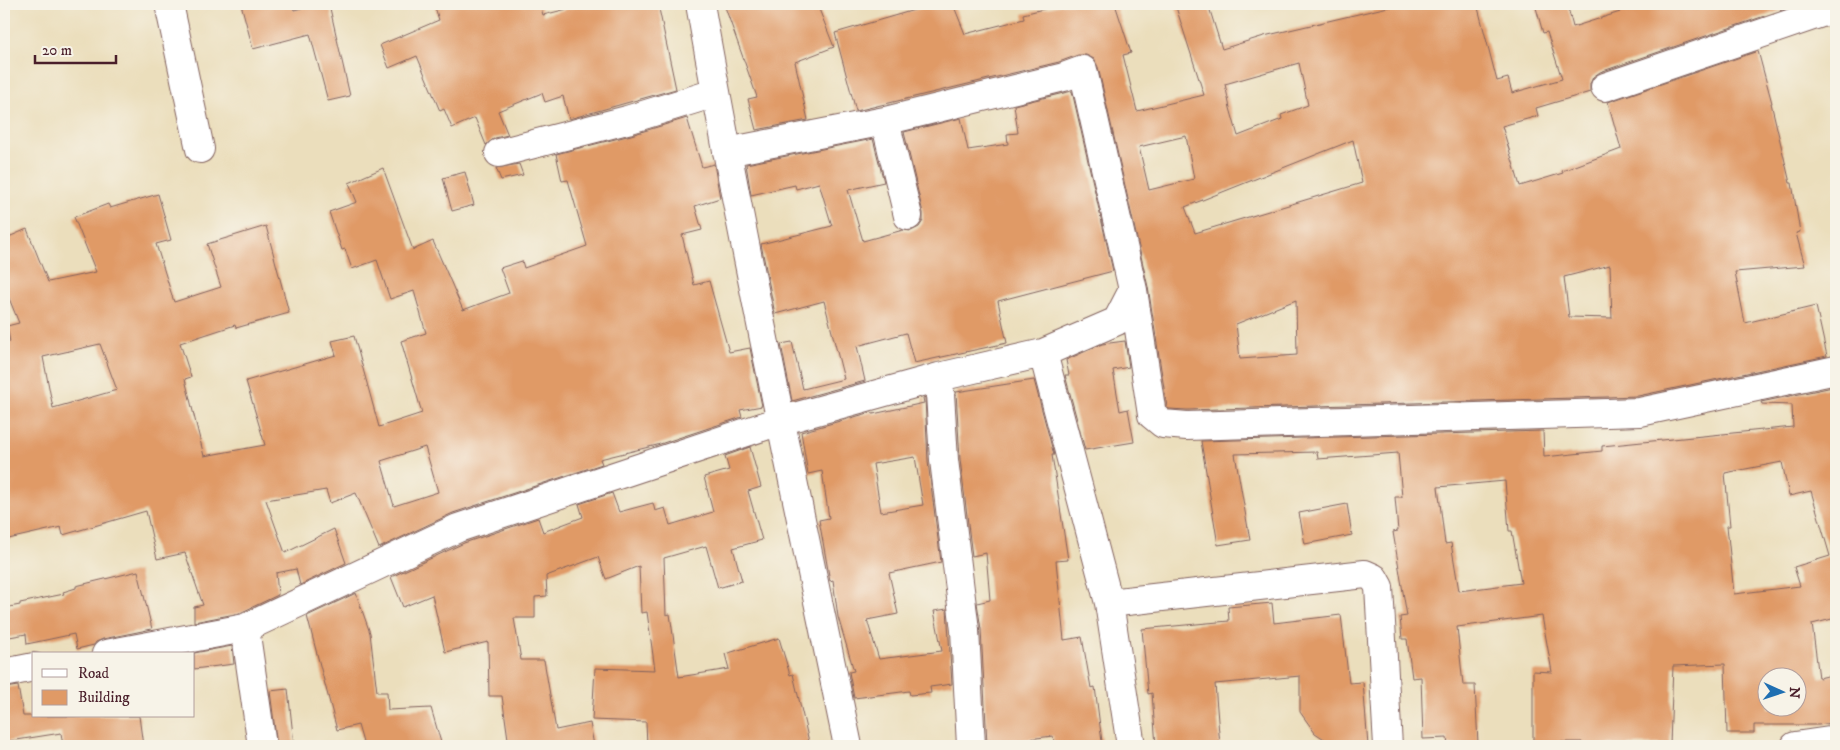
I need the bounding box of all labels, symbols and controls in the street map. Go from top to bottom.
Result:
scale bar [35,32,116,64]
text: 20 m [42,41,72,60]
legend [32,652,195,718]
text: Road [78,664,110,683]
north arrow [1758,668,1808,718]
text: N [1785,686,1803,699]
text: Building [78,688,130,707]

